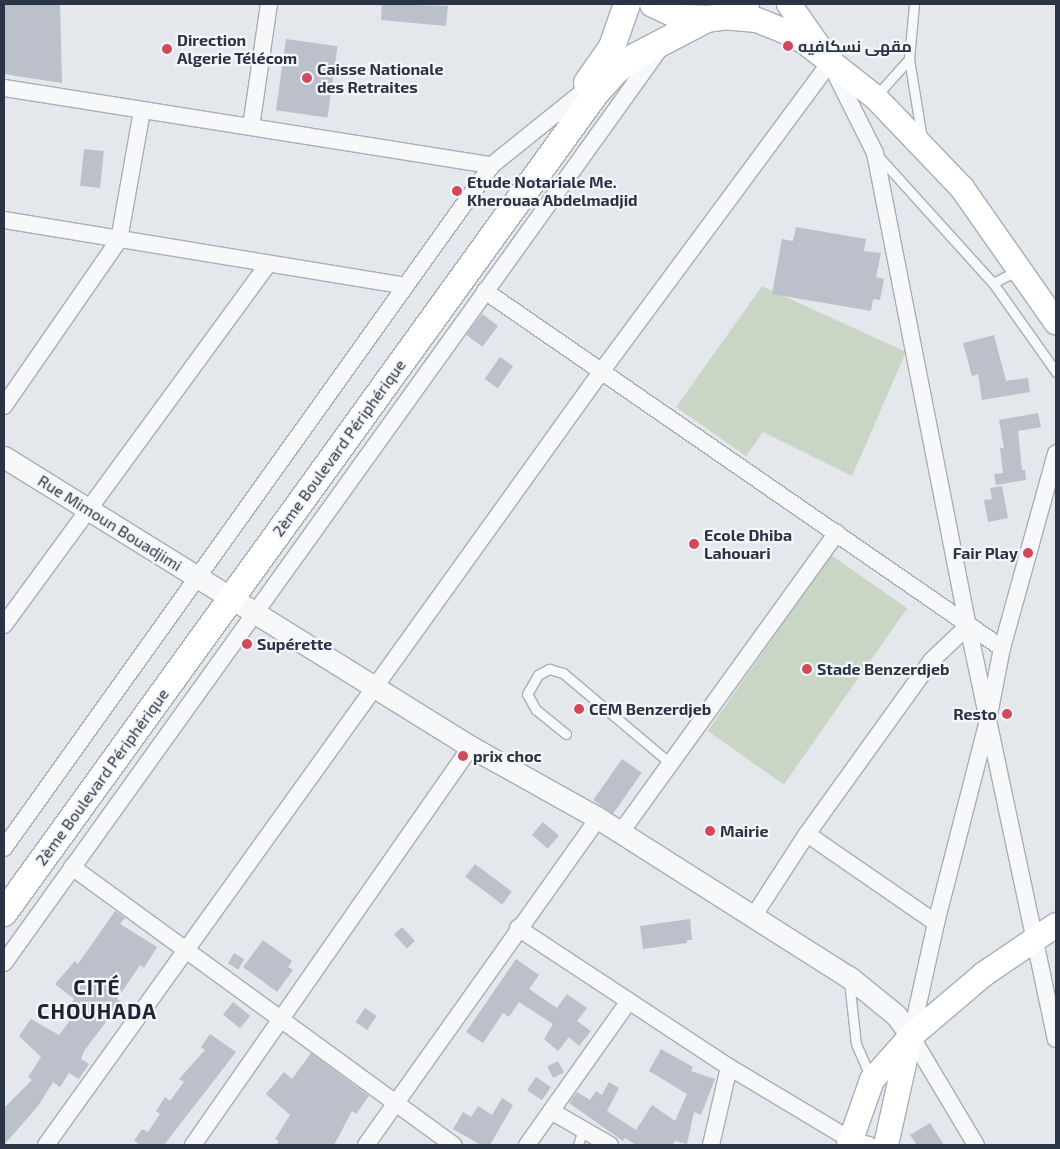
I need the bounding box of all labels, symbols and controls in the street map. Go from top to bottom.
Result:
place label: Direction Algerie Télécom [177,30,298,68]
place label: مقهى نسكافيه [798,36,912,56]
marker: مقهى نسكافيه [782,40,794,52]
marker: Direction Algerie Télécom [161,43,173,55]
place label: Caisse Nationale des Retraites [317,59,444,97]
marker: Caisse Nationale des Retraites [301,72,313,84]
place label: Etude Notariale Me. Kherouaa Abdelmadjid [467,172,638,210]
marker: Etude Notariale Me. Kherouaa Abdelmadjid [451,185,463,197]
street label: 2ème Boulevard Périphérique [268,356,410,540]
street label: Rue Mimoun Bouadjimi [34,471,186,575]
place label: Ecole Dhiba Lahouari [704,525,792,563]
marker: Ecole Dhiba Lahouari [688,538,700,550]
place label: Fair Play [952,543,1018,563]
marker: Fair Play [1022,547,1034,559]
place label: Supérette [257,634,332,654]
marker: Supérette [241,638,253,650]
place label: Stade Benzerdjeb [817,659,950,679]
marker: Stade Benzerdjeb [801,663,813,675]
street label: 2ème Boulevard Périphérique [31,685,173,869]
place label: CEM Benzerdjeb [589,699,711,719]
marker: CEM Benzerdjeb [573,703,585,715]
place label: Resto [953,704,997,724]
marker: Resto [1001,708,1013,720]
place label: prix choc [473,746,542,766]
marker: prix choc [457,750,469,762]
place label: Mairie [720,821,768,841]
marker: Mairie [704,825,716,837]
district label: CITÉ CHOUHADA [36,974,158,1024]

